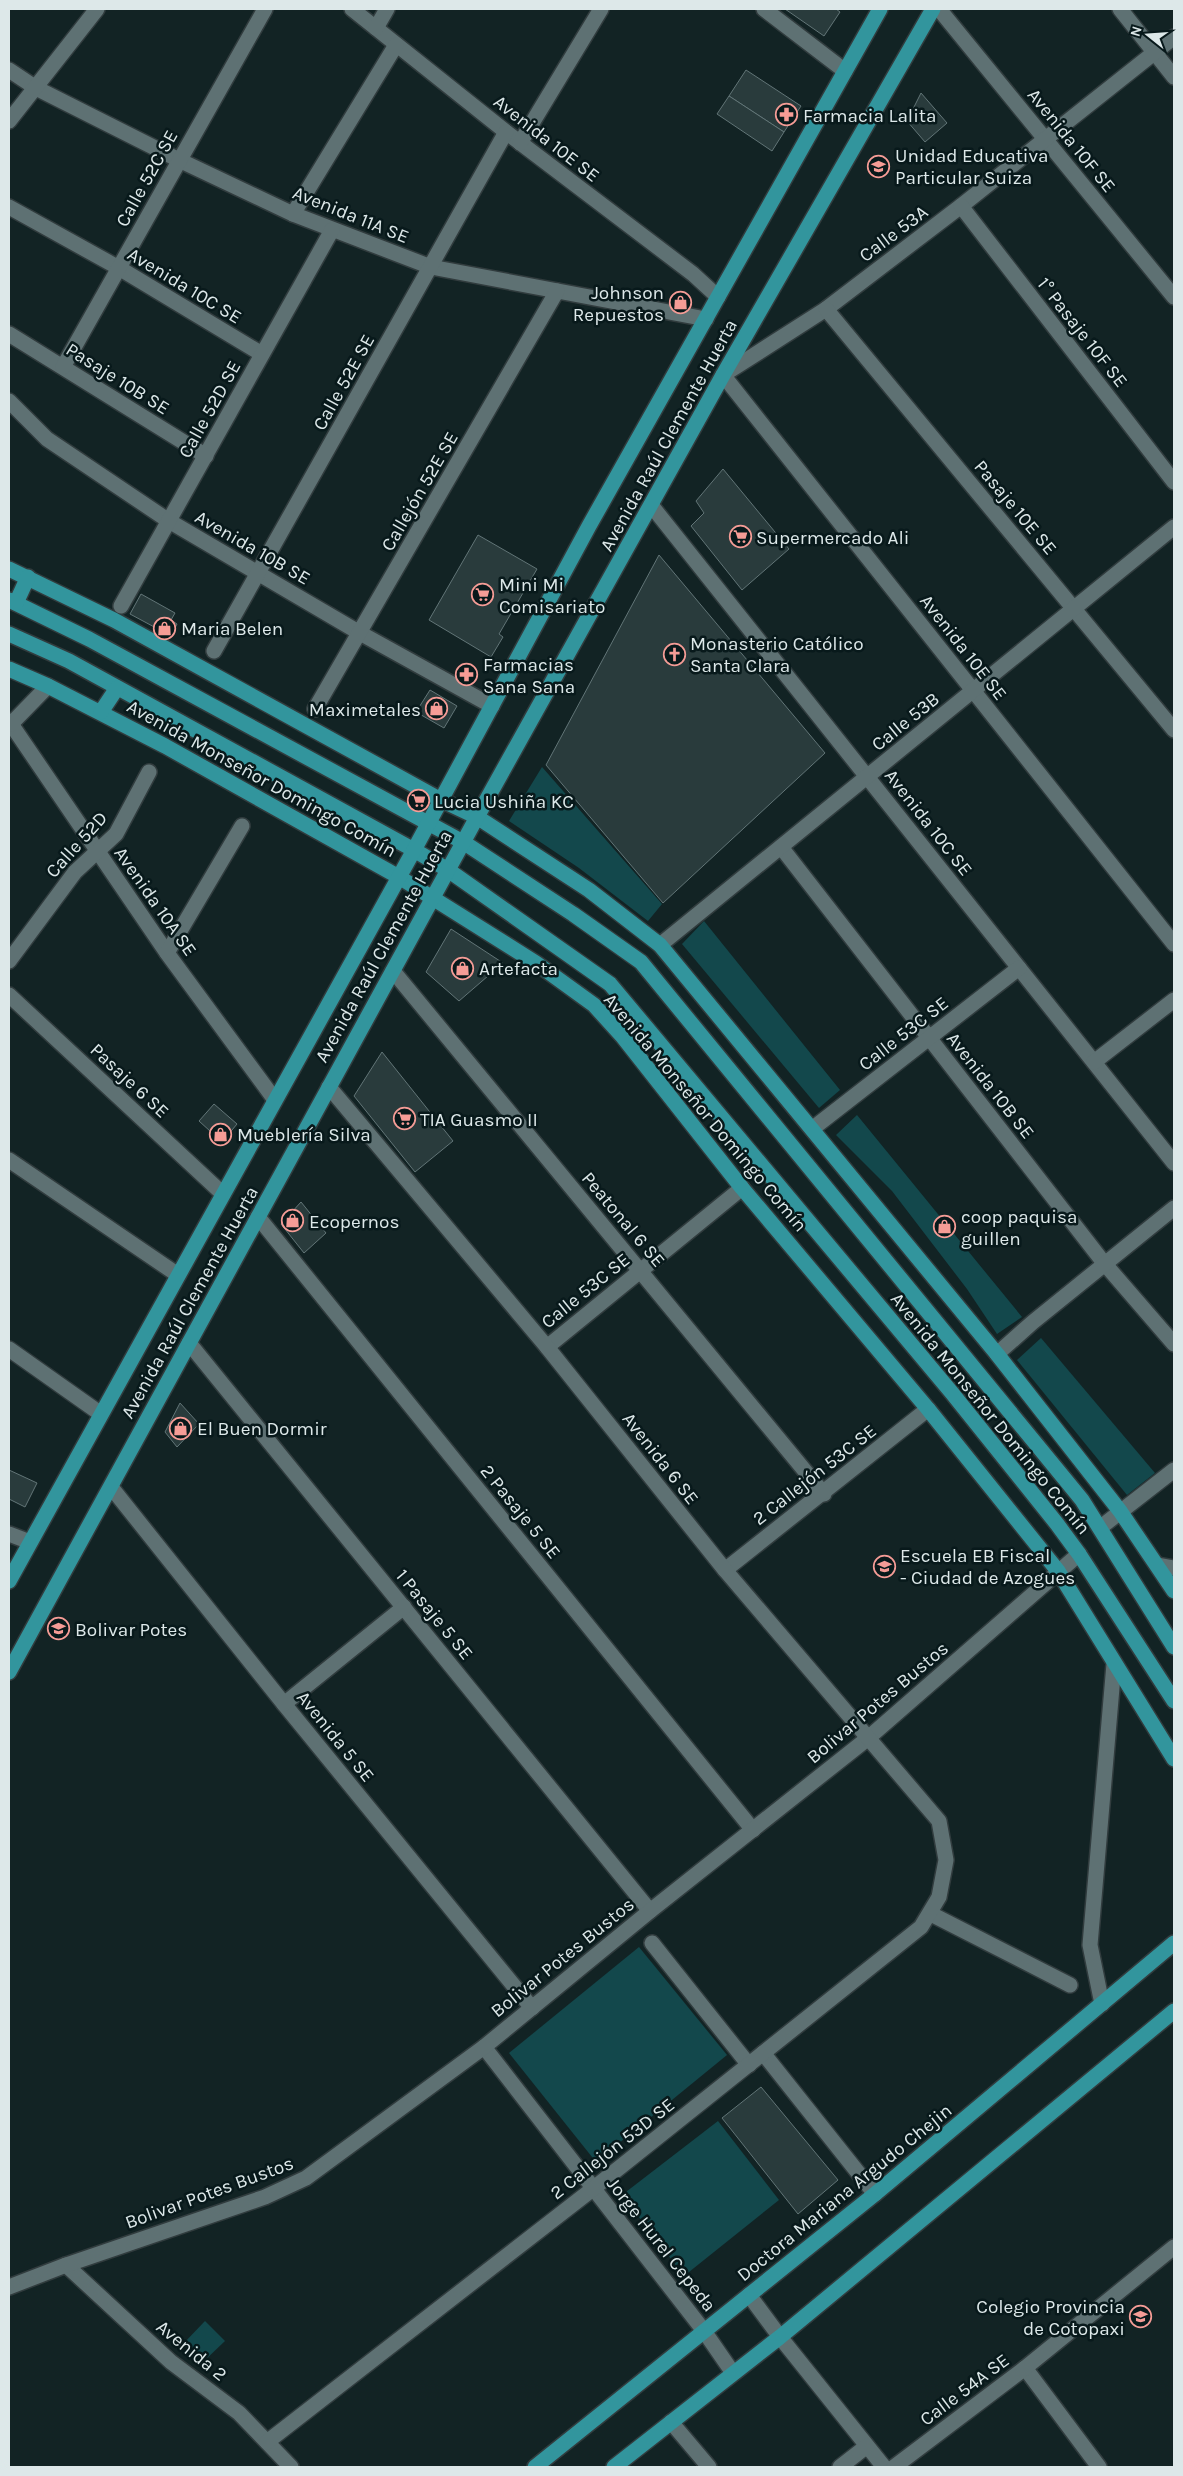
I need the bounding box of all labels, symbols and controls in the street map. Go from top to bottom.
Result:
north arrow [1123,10,1173,60]
text: N [1126,24,1146,39]
street label: Avenida 10F SE [1023,84,1120,197]
street label: Avenida 10E SE [489,91,604,187]
pharmacy icon: Farmacia Lalita [775,103,799,127]
place label: Farmacia Lalita [803,105,936,127]
street label: Calle 52C SE [111,126,182,231]
place label: Unidad Educativa Particular Suiza [895,145,1049,189]
school or university icon: Unidad Educativa Particular Suiza [867,154,891,178]
street label: Avenida 11A SE [289,182,412,248]
street label: Calle 53A [855,201,932,267]
street label: Avenida 10C SE [124,243,245,329]
street label: 1° Pasaje 10F SE [1033,273,1132,392]
place label: Johnson Repuestos [573,282,664,326]
shop icon: Johnson Repuestos [668,291,692,315]
street label: Avenida Raúl Clemente Huerta [596,316,742,555]
street label: Calle 52E SE [309,331,379,434]
street label: Pasaje 10B SE [62,338,173,419]
street label: Calle 52D SE [174,357,246,462]
street label: Callejón 52E SE [377,428,463,555]
street label: Pasaje 10E SE [969,456,1061,559]
street label: Avenida 10B SE [191,506,314,590]
supermarket icon: Supermercado Ali [728,525,752,549]
place label: Supermercado Ali [756,527,909,549]
place label: Mini Mi Comisariato [499,574,605,618]
supermarket icon: Mini Mi Comisariato [471,583,495,607]
street label: Avenida 10E SE [915,590,1011,705]
shop icon: Maria Belen [153,616,177,640]
place label: Maria Belen [181,618,283,640]
place label: Monasterio Católico Santa Clara [690,633,864,677]
church icon: Monasterio Católico Santa Clara [662,642,686,666]
place label: Farmacias Sana Sana [483,654,575,698]
pharmacy icon: Farmacias Sana Sana [455,663,479,687]
street label: Calle 53B [867,688,944,756]
street label: Avenida Monseñor Domingo Comín [123,695,400,862]
shop icon: Maximetales [425,697,449,721]
place label: Maximetales [309,699,421,721]
street label: Avenida 10C SE [880,765,977,880]
supermarket icon: Lucia Ushiña KC [406,789,430,813]
place label: Lucia Ushiña KC [434,791,574,813]
street label: Calle 52D [41,807,112,882]
street label: Avenida Raúl Clemente Huerta [311,827,457,1066]
street label: Avenida 10A SE [109,843,201,960]
shop icon: Artefacta [451,956,475,980]
place label: Artefacta [479,958,558,980]
street label: Avenida Monseñor Domingo Comín [599,989,812,1236]
street label: Calle 53C SE [855,992,953,1075]
street label: Avenida 10B SE [942,1028,1039,1143]
street label: Pasaje 6 SE [86,1039,173,1123]
supermarket icon: TIA Guasmo II [392,1107,416,1131]
place label: TIA Guasmo II [420,1109,538,1131]
shop icon: Mueblería Silva [209,1122,233,1146]
place label: Mueblería Silva [237,1124,371,1146]
street label: Peatonal 6 SE [577,1168,669,1272]
street label: Avenida Raúl Clemente Huerta [117,1183,263,1422]
place label: coop paquisa guillen [961,1206,1077,1250]
shop icon: Ecopernos [281,1209,305,1233]
place label: Ecopernos [309,1211,399,1233]
shop icon: coop paquisa guillen [933,1215,957,1239]
street label: Calle 53C SE [537,1248,634,1333]
street label: Avenida Monseñor Domingo Comín [886,1288,1095,1539]
street label: Avenida 6 SE [617,1408,703,1509]
shop icon: El Buen Dormir [169,1416,193,1440]
place label: El Buen Dormir [197,1418,327,1440]
street label: 2 Callejón 53C SE [748,1420,881,1530]
street label: 2 Pasaje 5 SE [476,1460,565,1563]
place label: Escuela EB Fiscal - Ciudad de Azogues [900,1545,1075,1589]
school or university icon: Escuela EB Fiscal - Ciudad de Azogues [872,1554,896,1578]
street label: 1 Pasaje 5 SE [391,1565,477,1664]
school or university icon: Bolivar Potes [47,1617,71,1641]
place label: Bolivar Potes [75,1619,187,1641]
street label: Bolivar Potes Bustos [803,1637,953,1768]
street label: Avenida 5 SE [292,1687,379,1787]
street label: Bolivar Potes Bustos [487,1893,639,2022]
street label: 2 Callejón 53D SE [546,2093,679,2204]
street label: Doctora Mariana Argudo Chejin [733,2099,956,2286]
street label: Bolivar Potes Bustos [122,2152,297,2234]
street label: Jorge Hurel Cepeda [602,2173,720,2316]
place label: Colegio Provincia de Cotopaxi [976,2296,1125,2340]
school or university icon: Colegio Provincia de Cotopaxi [1129,2305,1153,2329]
street label: Avenida 2 [152,2316,231,2386]
street label: Calle 54A SE [916,2349,1014,2430]

